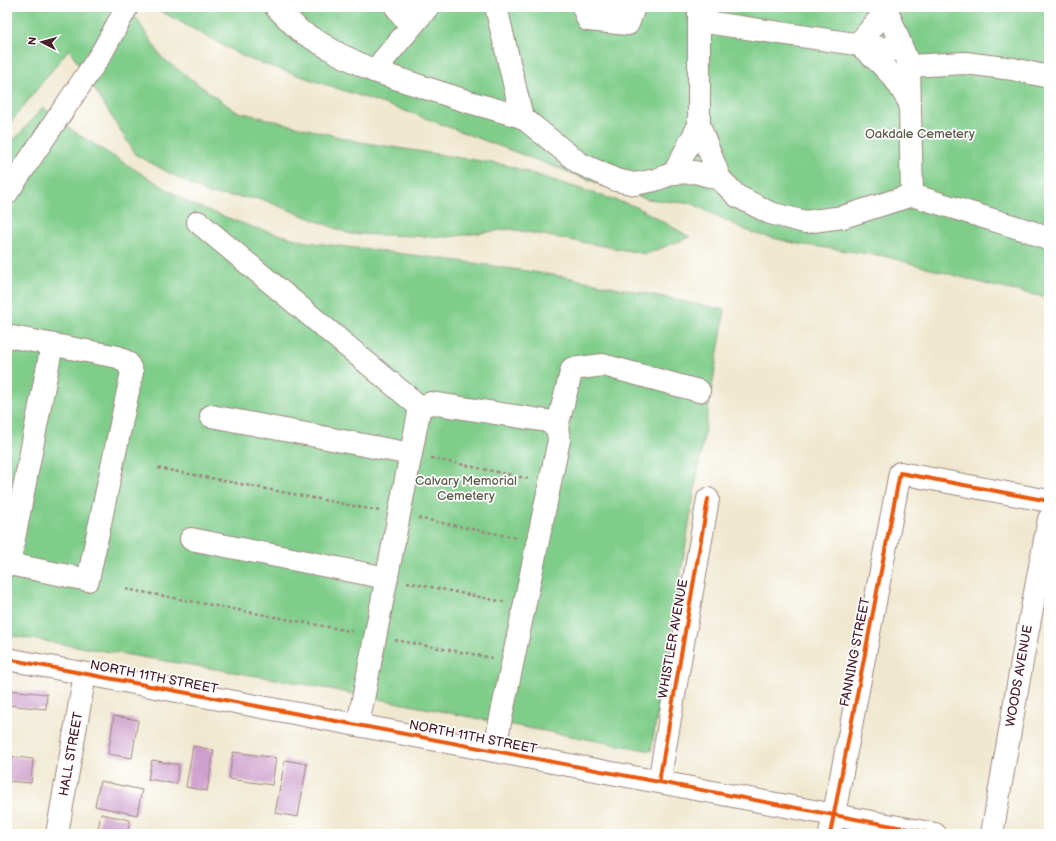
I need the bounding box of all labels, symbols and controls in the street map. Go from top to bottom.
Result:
north arrow [22,22,62,62]
text: N [26,36,39,46]
park label: Oakdale Cemetery [865,126,975,142]
park label: Calvary Memorial Cemetery [415,473,517,504]
street label: WHISTLER AVENUE [655,578,691,700]
street label: FANNING STREET [837,596,873,708]
street label: WOODS AVENUE [1002,623,1036,728]
street label: NORTH 11TH STREET [89,657,220,697]
street label: HALL STREET [56,710,86,797]
street label: NORTH 11TH STREET [408,717,539,757]

